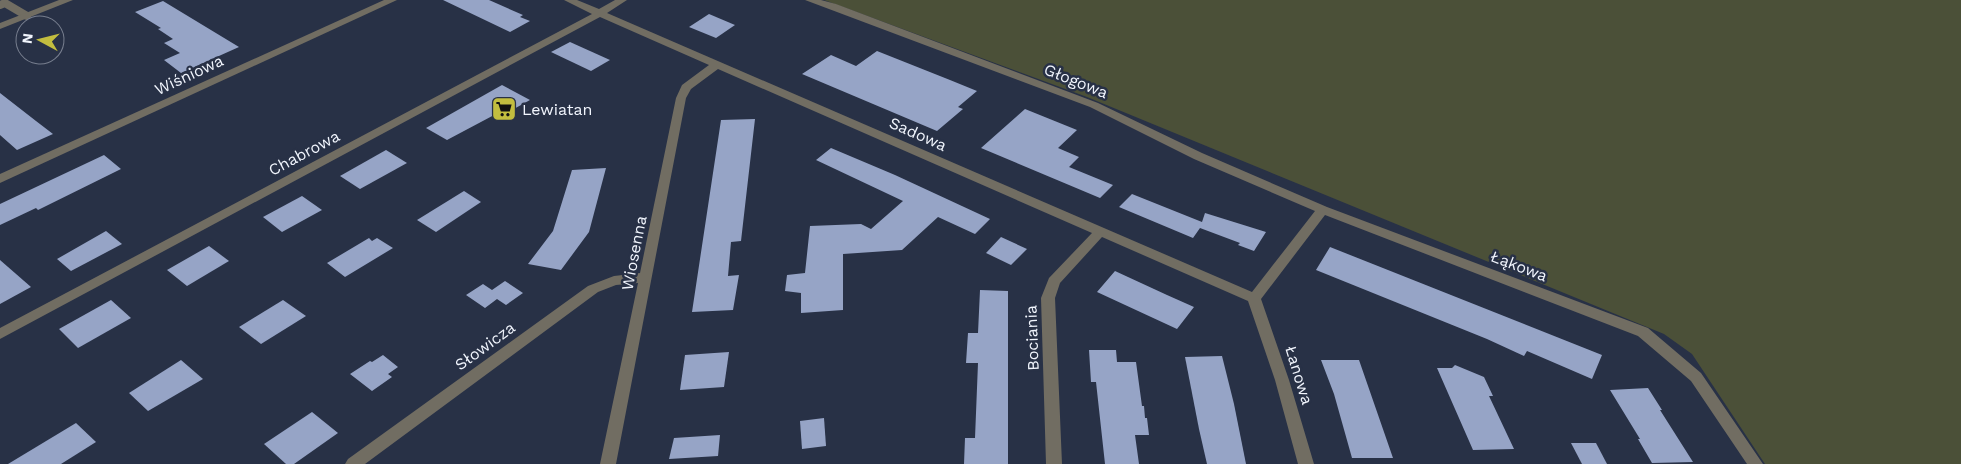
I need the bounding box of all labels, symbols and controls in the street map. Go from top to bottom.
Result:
north arrow [15,15,65,65]
text: N [19,32,36,45]
street label: Wiśniowa [152,51,226,99]
street label: Głogowa [1041,60,1111,102]
supermarket icon: Lewiatan [491,96,517,122]
place label: Lewiatan [522,100,592,119]
street label: Sadowa [886,113,950,155]
street label: Chabrowa [265,126,343,180]
street label: Wiosenna [617,214,651,292]
street label: Łąkowa [1488,246,1550,286]
street label: Bociania [1021,305,1043,371]
street label: Słowicza [451,318,519,374]
street label: Łanowa [1281,343,1317,407]

